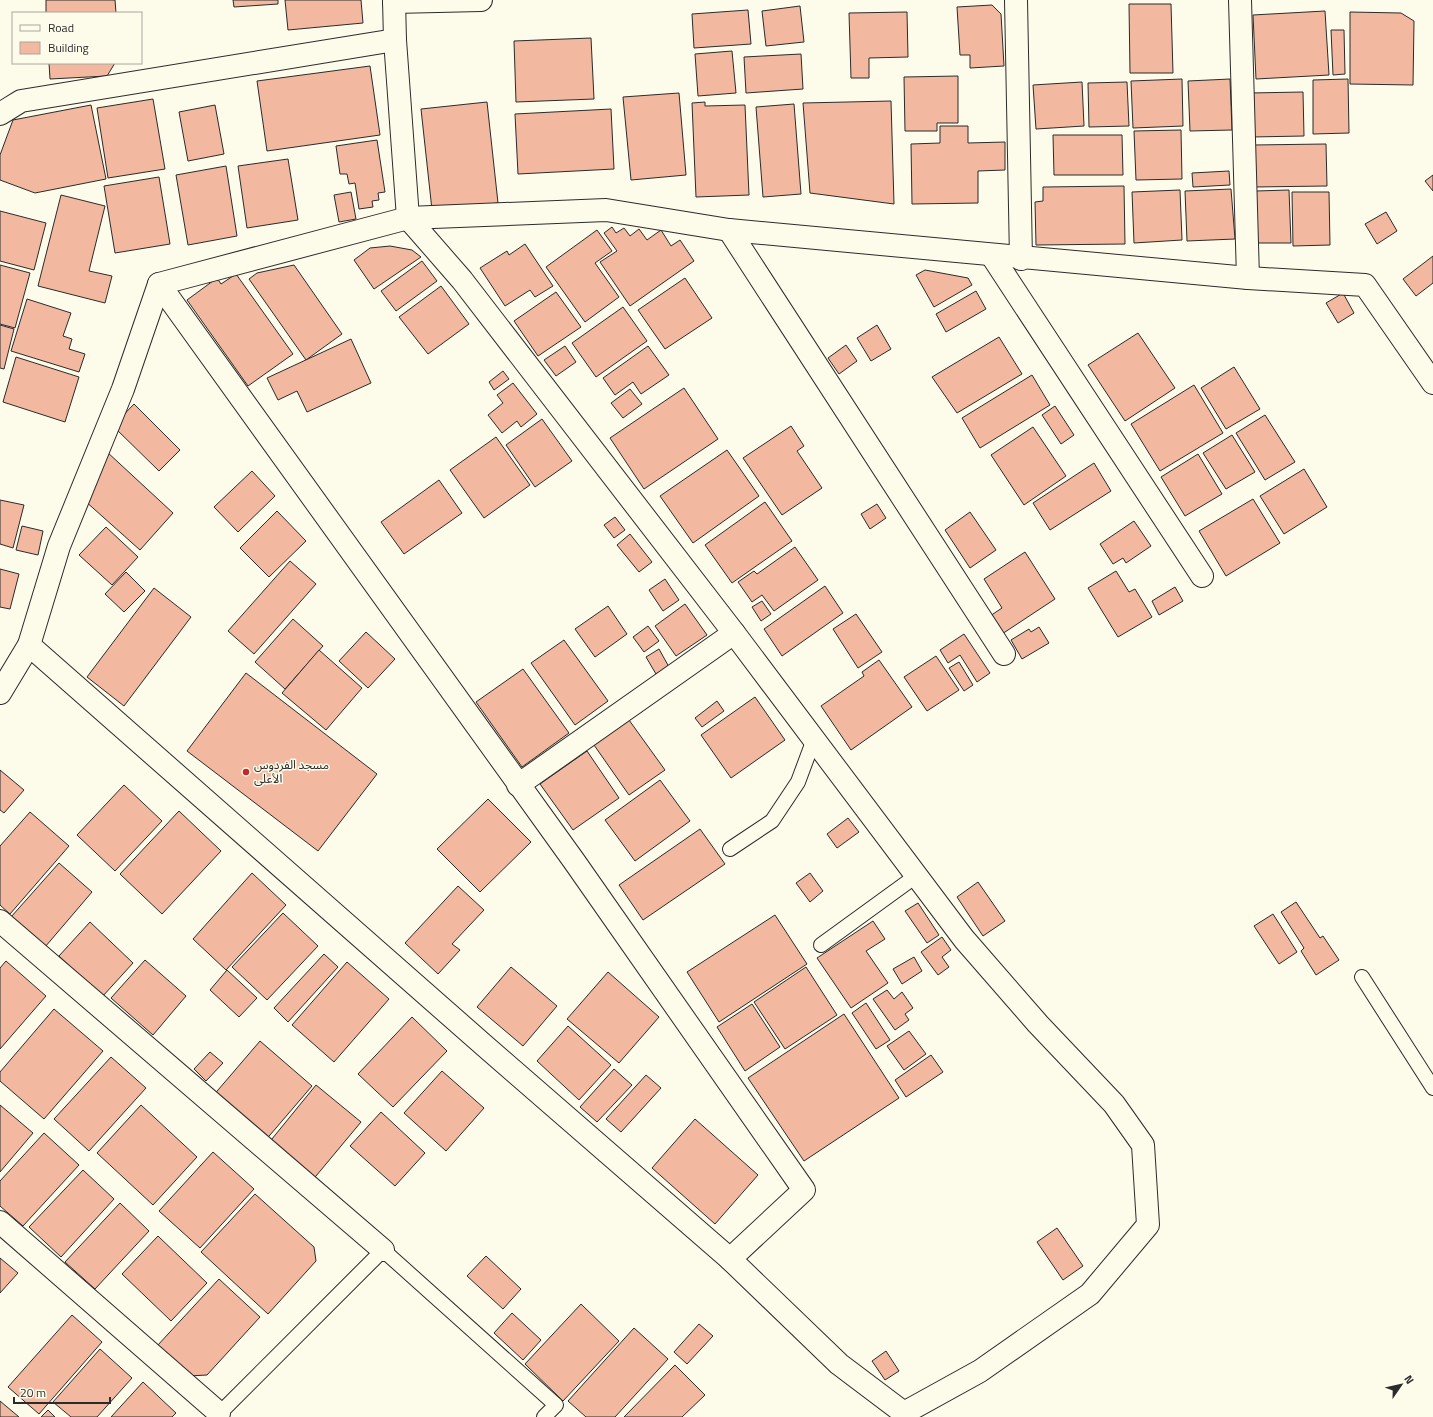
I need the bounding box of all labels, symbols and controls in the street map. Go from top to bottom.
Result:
legend [12,12,142,64]
text: Road [48,18,74,37]
text: Building [48,38,89,57]
place label: مسجد الفردوس الأعلى [254,755,329,788]
marker: مسجد الفردوس الأعلى [241,767,251,777]
north arrow [1381,1365,1421,1405]
text: N [1401,1372,1418,1387]
scale bar [14,1379,110,1405]
text: 20 m [20,1383,46,1402]

